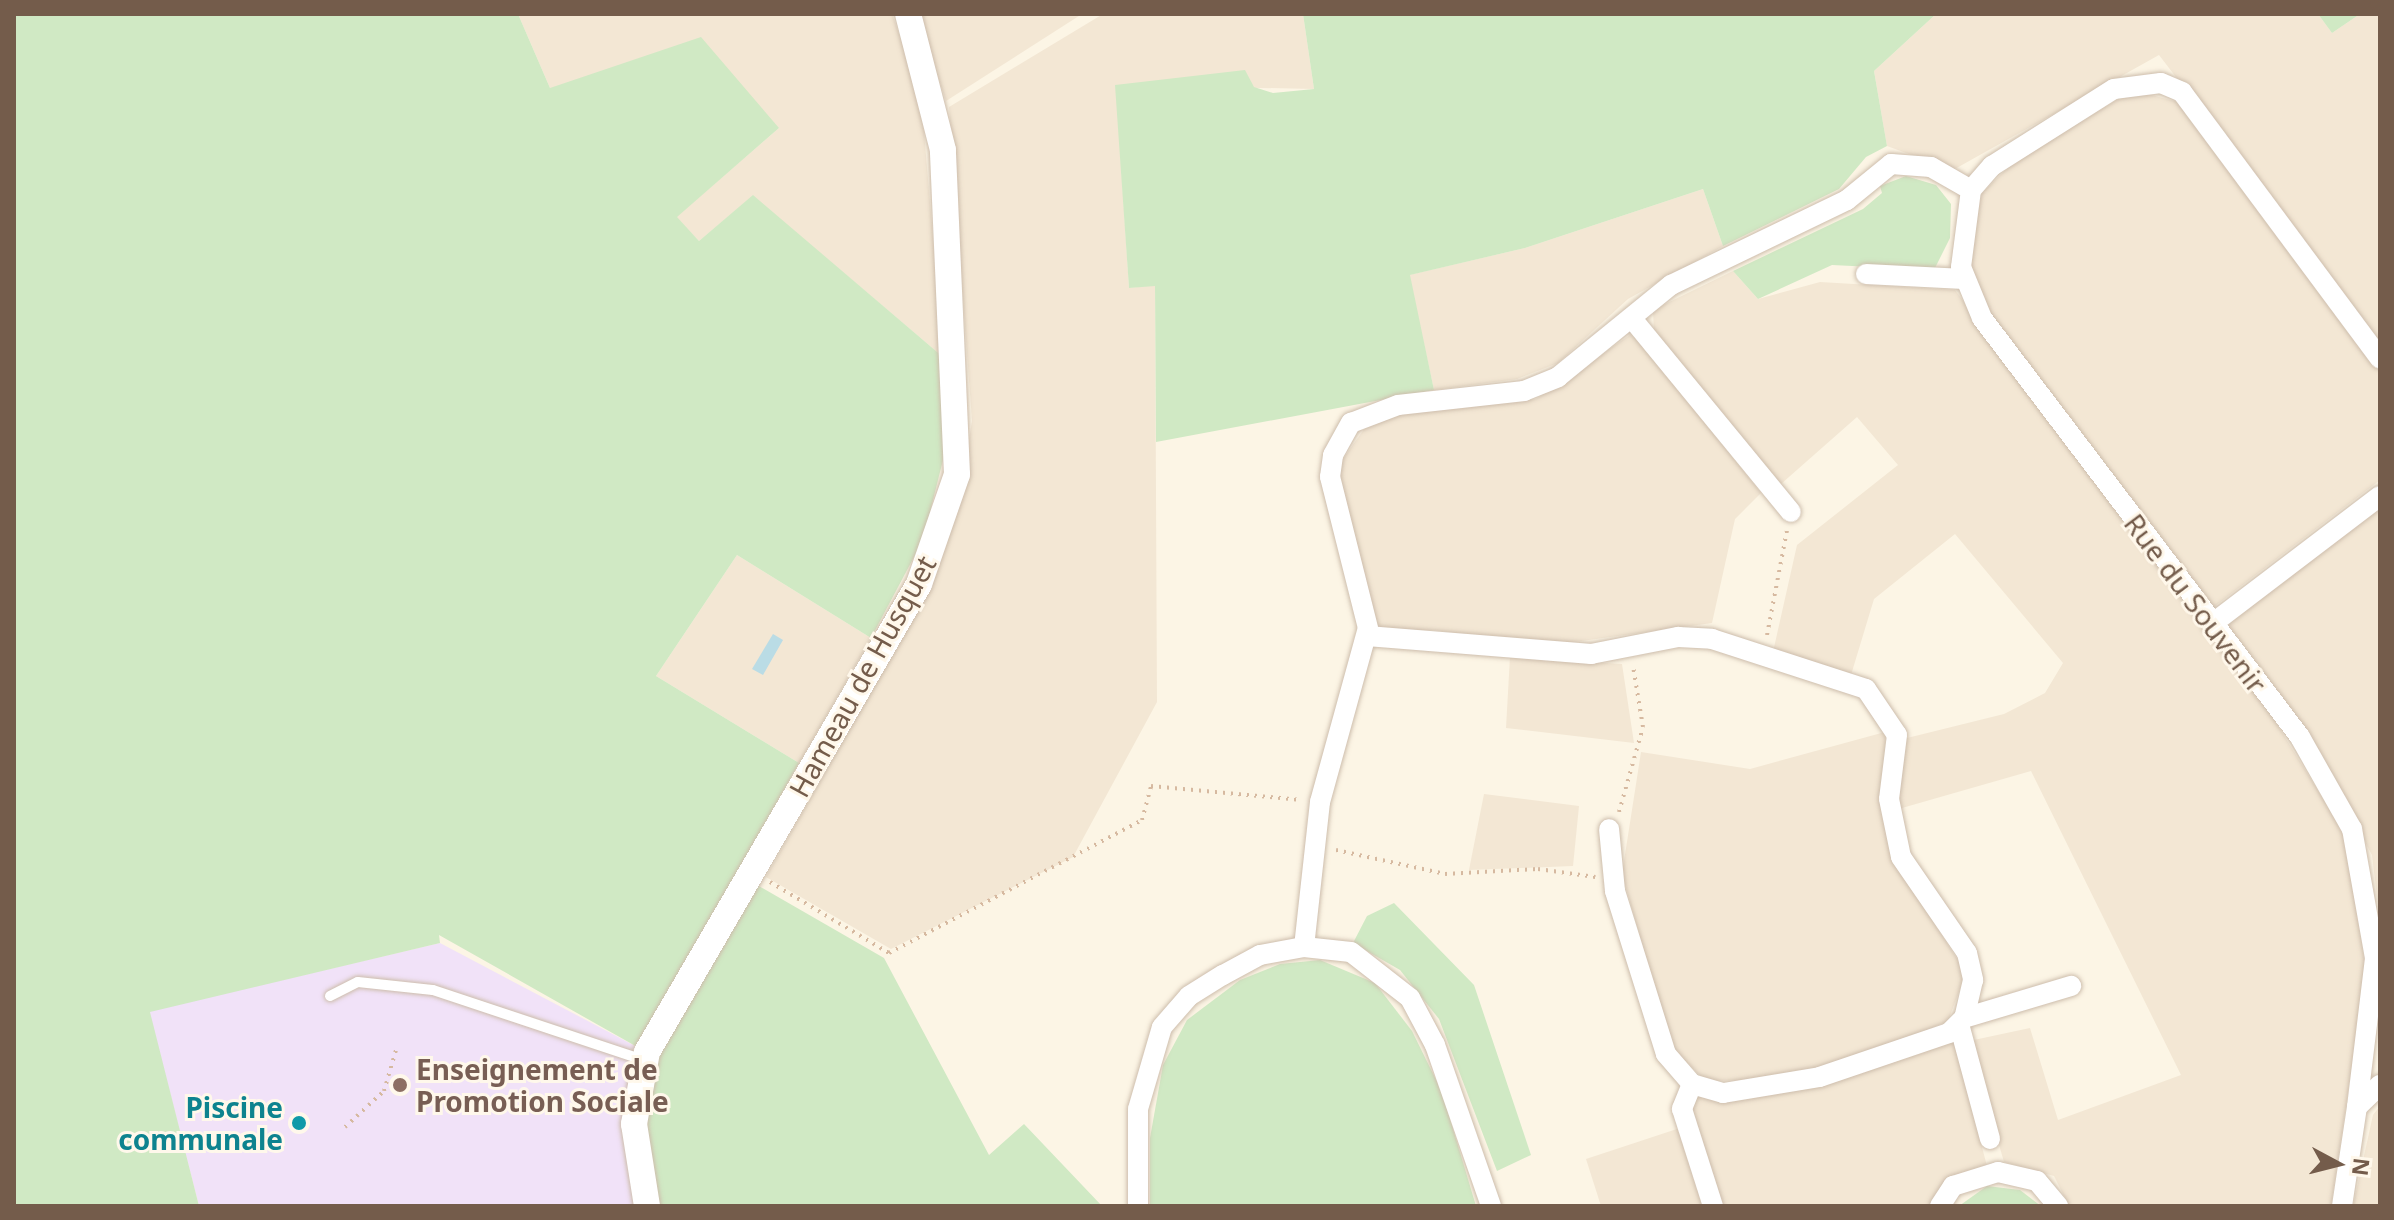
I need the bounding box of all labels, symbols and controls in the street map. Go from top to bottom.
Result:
street label: Rue du Souvenir [2118,507,2274,699]
street label: Hameau de Husquet [782,549,942,803]
place label: Enseignement de Promotion Sociale [416,1052,669,1118]
marker: Enseignement de Promotion Sociale [391,1076,409,1094]
place label: Piscine communale [118,1090,283,1156]
marker: Piscine communale [290,1114,308,1132]
north arrow [2298,1124,2378,1204]
text: N [2346,1156,2378,1178]

